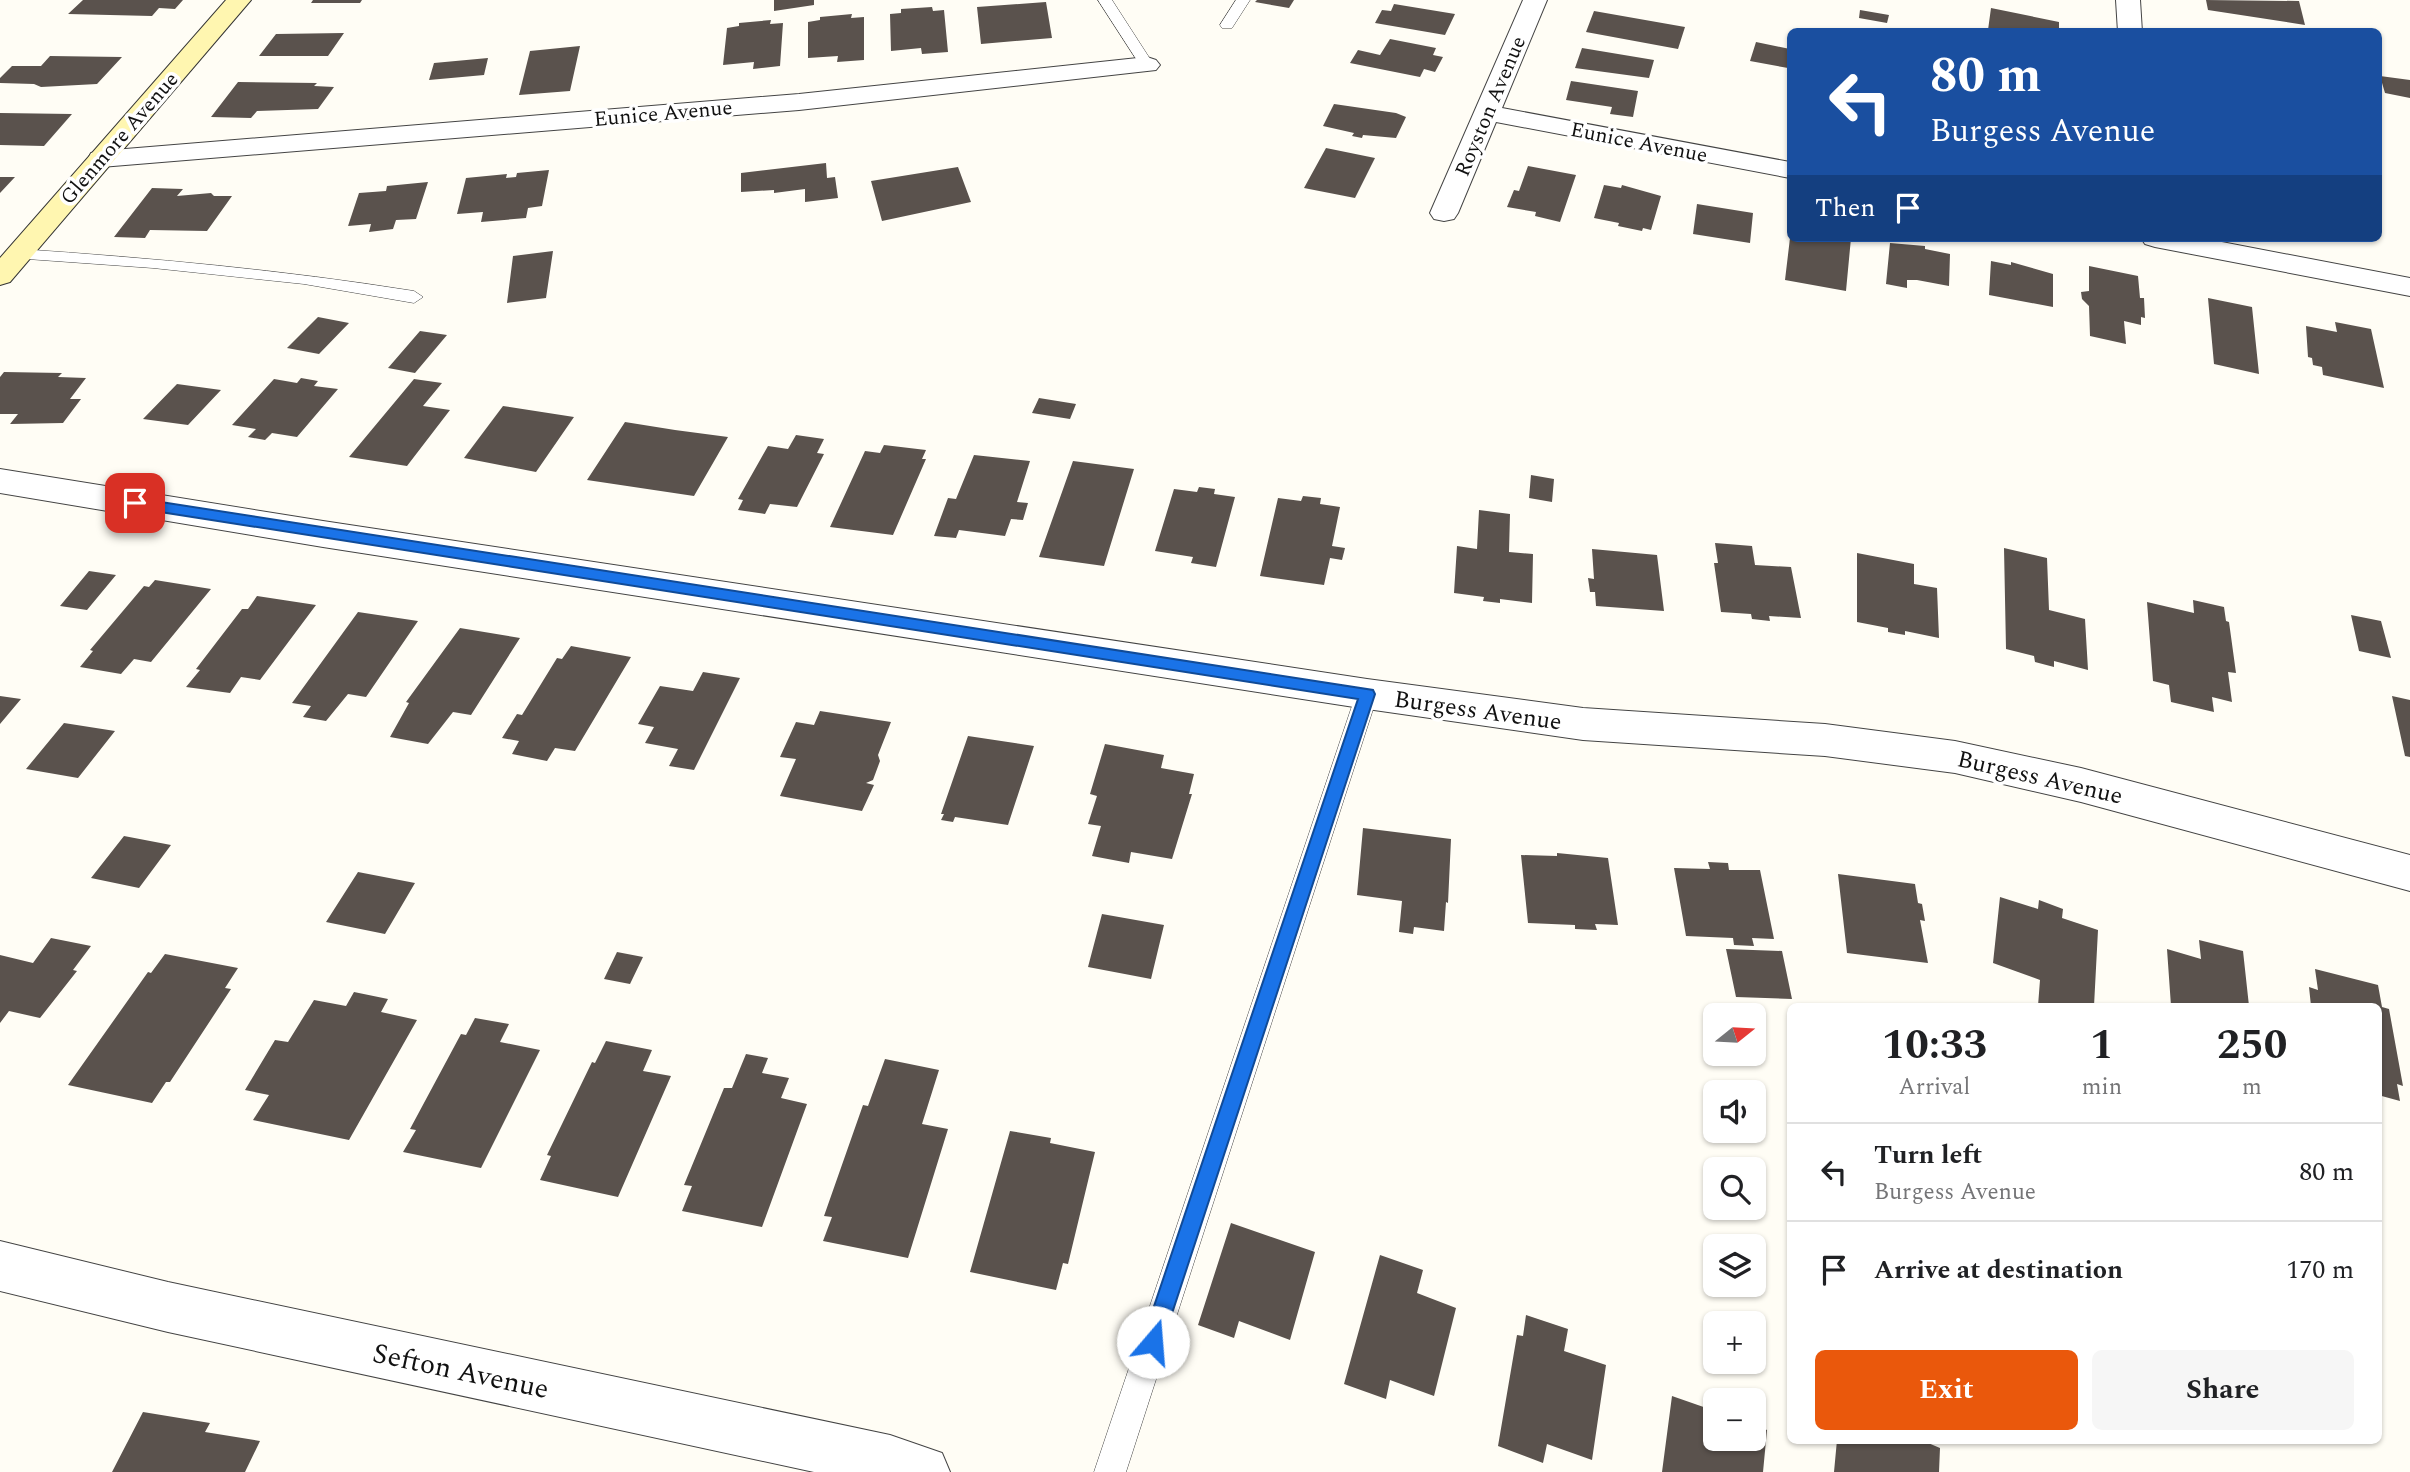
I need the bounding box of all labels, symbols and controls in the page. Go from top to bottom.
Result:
street label: Royston Avenue [1447,31,1535,182]
text: 80 m [1930,39,2041,114]
icon: left [1815,56,1906,147]
street label: Glenmore Avenue [53,65,187,212]
street label: Eunice Avenue [592,92,734,136]
text: Burgess Avenue [1930,107,2155,156]
street label: Eunice Avenue [1568,114,1710,172]
text: Then [1815,188,1875,228]
icon: arrive [1889,189,1927,227]
pin [105,473,165,533]
icon: arrive [116,484,154,522]
street label: Burgess Avenue [1392,681,1564,741]
street label: Burgess Avenue [1953,741,2126,815]
north arrow [1703,1003,1766,1066]
map controls [1703,1003,1766,1451]
text: 10:33 [1882,1014,1987,1077]
text: 1 [2090,1014,2114,1077]
text: 250 [2217,1014,2287,1077]
text: Arrival [1899,1070,1970,1105]
text: min [2082,1070,2122,1105]
text: m [2242,1070,2262,1105]
button: sound [1703,1080,1766,1143]
text: Turn left [1874,1135,1982,1175]
text: 80 m [2299,1152,2354,1192]
icon: left [1815,1153,1853,1191]
button: search [1703,1157,1766,1220]
text: Burgess Avenue [1874,1175,2036,1210]
button: layers [1703,1234,1766,1297]
text: Arrive at destination [1874,1250,2123,1290]
text: 170 m [2286,1250,2354,1290]
icon: arrive [1815,1251,1853,1289]
position arrow [1116,1305,1190,1379]
button: + [1703,1311,1766,1374]
street label: Sefton Avenue [369,1332,553,1411]
button: Exit [1815,1350,2078,1430]
button: Share [2092,1350,2354,1430]
button: − [1703,1388,1766,1451]

